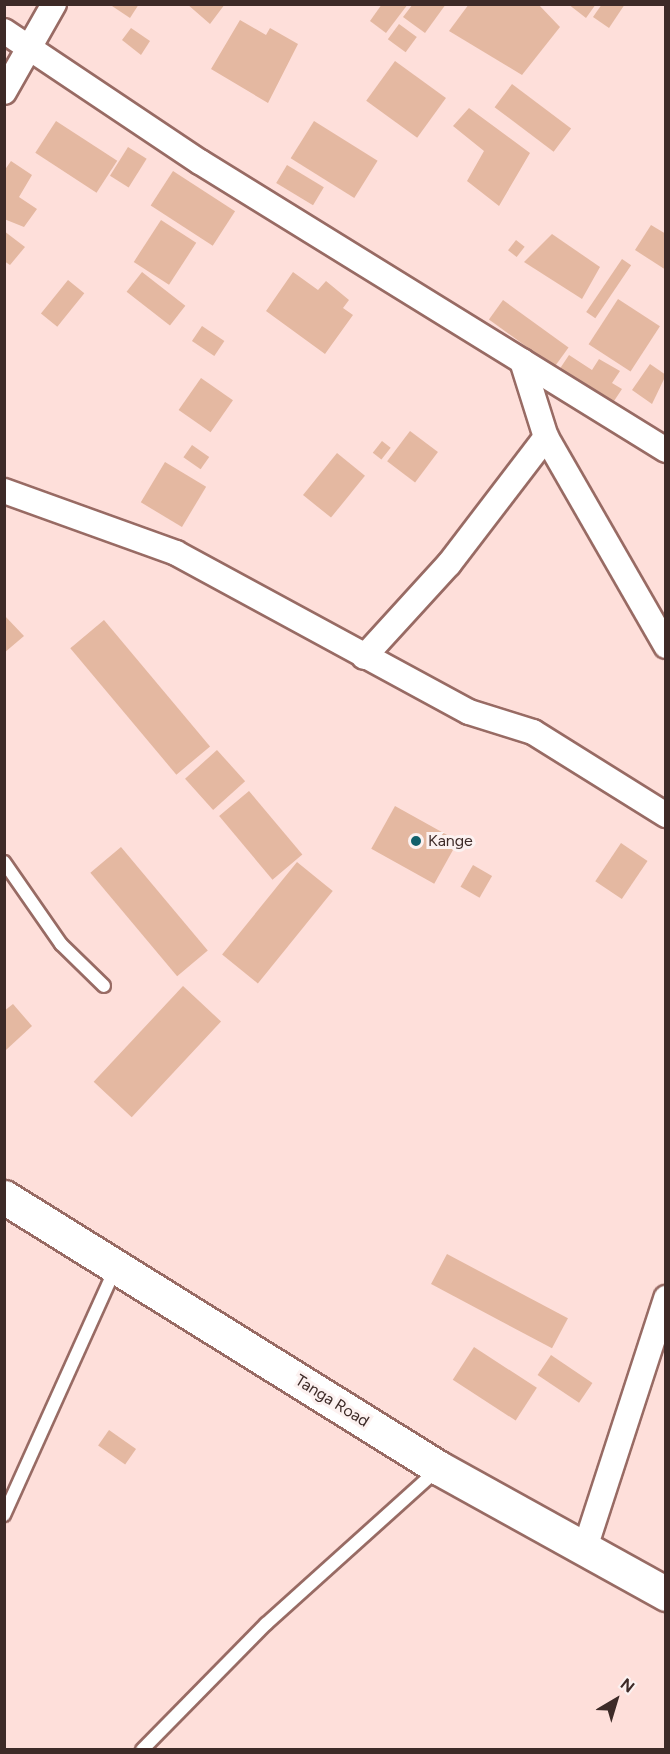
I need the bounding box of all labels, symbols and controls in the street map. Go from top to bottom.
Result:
place label: Kange [428,831,473,851]
marker: Kange [409,834,423,848]
street label: Tanga Road [292,1371,372,1431]
north arrow [586,1670,646,1730]
text: N [617,1674,638,1697]

